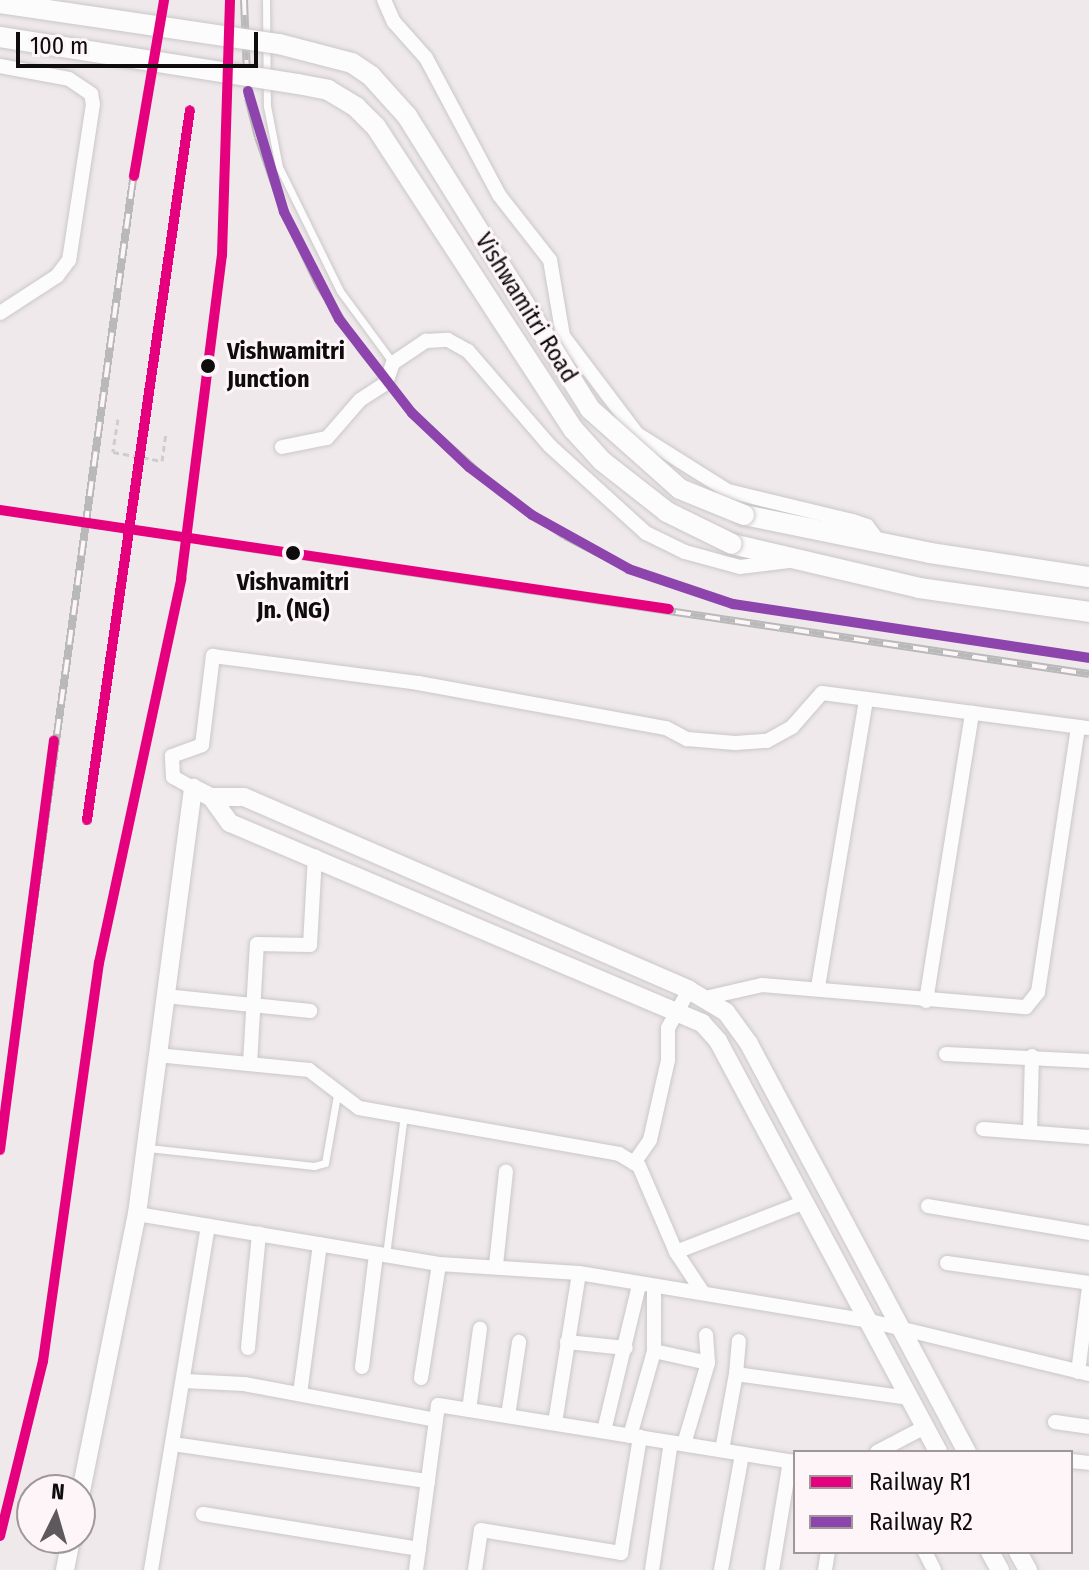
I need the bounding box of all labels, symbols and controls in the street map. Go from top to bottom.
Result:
scale bar [20,16,262,66]
text: 100 m [30,32,88,60]
street label: Vishwamitri Road [469,228,583,388]
place label: Vishwamitri Junction [227,338,345,394]
marker: Vishwamitri Junction [196,354,220,378]
marker: Vishvamitri Jn. (NG) [281,541,305,565]
place label: Vishvamitri Jn. (NG) [237,569,349,625]
legend [793,1450,1073,1554]
text: Railway R1 [869,1468,971,1496]
north arrow [16,1474,96,1554]
text: N [50,1478,66,1506]
text: Railway R2 [869,1508,973,1536]

